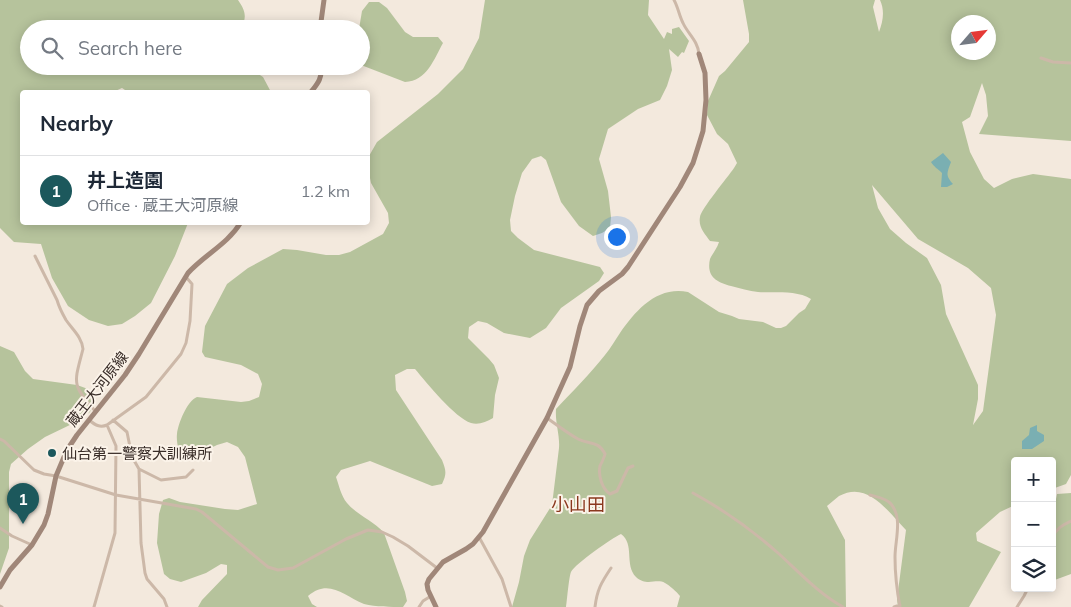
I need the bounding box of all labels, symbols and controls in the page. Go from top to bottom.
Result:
north arrow [951,15,996,60]
search box [20,20,370,75]
icon: search [38,34,66,62]
text: Search here [78,36,182,60]
text: Nearby [40,110,113,136]
text: 井上造園 [87,168,163,192]
text: 1 [51,181,61,201]
text: 1.2 km [301,181,350,201]
text: Office · 蔵王大河原線 [87,195,238,215]
your location [604,224,630,250]
street label: 蔵王大河原線 [62,348,132,430]
place label: 仙台第一警察犬訓練所 [62,444,212,463]
marker: 仙台第一警察犬訓練所 [46,447,58,459]
map controls [1011,457,1056,592]
button: + [1011,457,1056,502]
pin: 1 [7,483,39,524]
district label: 小山田 [551,493,605,516]
button: − [1011,502,1056,547]
button: layers [1011,547,1056,592]

